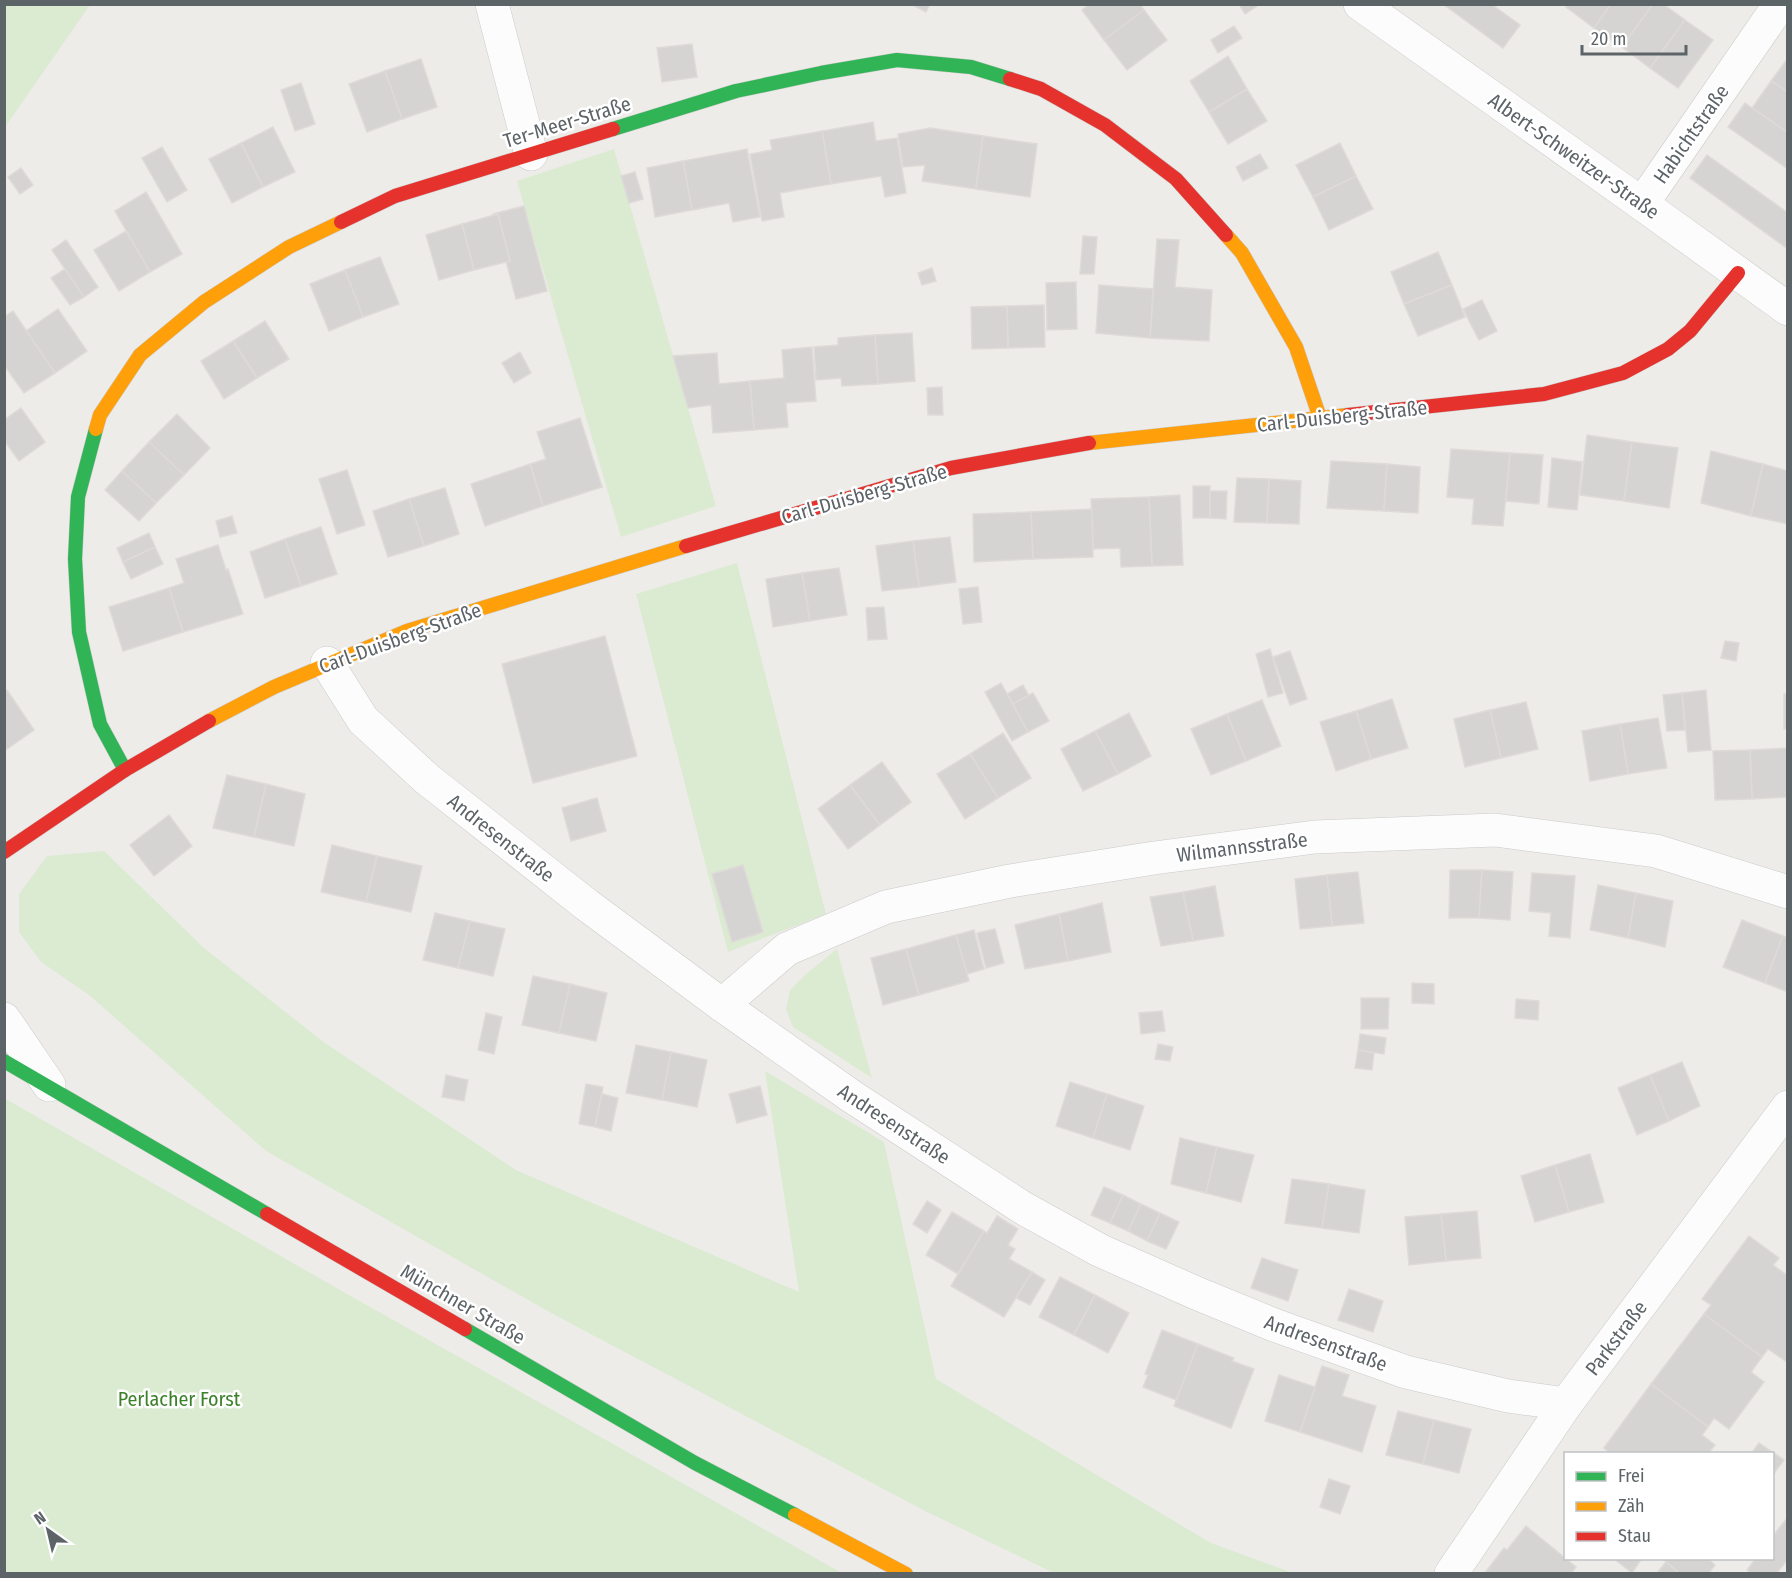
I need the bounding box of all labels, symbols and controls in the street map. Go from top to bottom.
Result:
scale bar [1582,18,1686,56]
text: 20 m [1591,28,1626,50]
street label: Habichtstraße [1648,80,1734,188]
street label: Albert-Schweitzer-Straße [1484,88,1664,224]
street label: Ter-Meer-Straße [500,91,634,153]
street label: Carl-Duisberg-Straße [1256,395,1428,437]
street label: Carl-Duisberg-Straße [778,459,950,529]
street label: Carl-Duisberg-Straße [316,597,484,679]
street label: Andresenstraße [443,789,559,887]
street label: Wilmannsstraße [1175,827,1309,867]
street label: Andresenstraße [833,1079,955,1169]
street label: Münchner Straße [397,1259,529,1349]
street label: Parkstraße [1580,1296,1652,1380]
street label: Andresenstraße [1261,1310,1391,1376]
park label: Perlacher Forst [118,1387,241,1411]
legend [1564,1452,1774,1560]
text: Frei [1618,1465,1644,1487]
text: Zäh [1618,1495,1645,1517]
north arrow [18,1500,78,1560]
text: N [31,1507,49,1529]
text: Stau [1618,1525,1651,1547]

